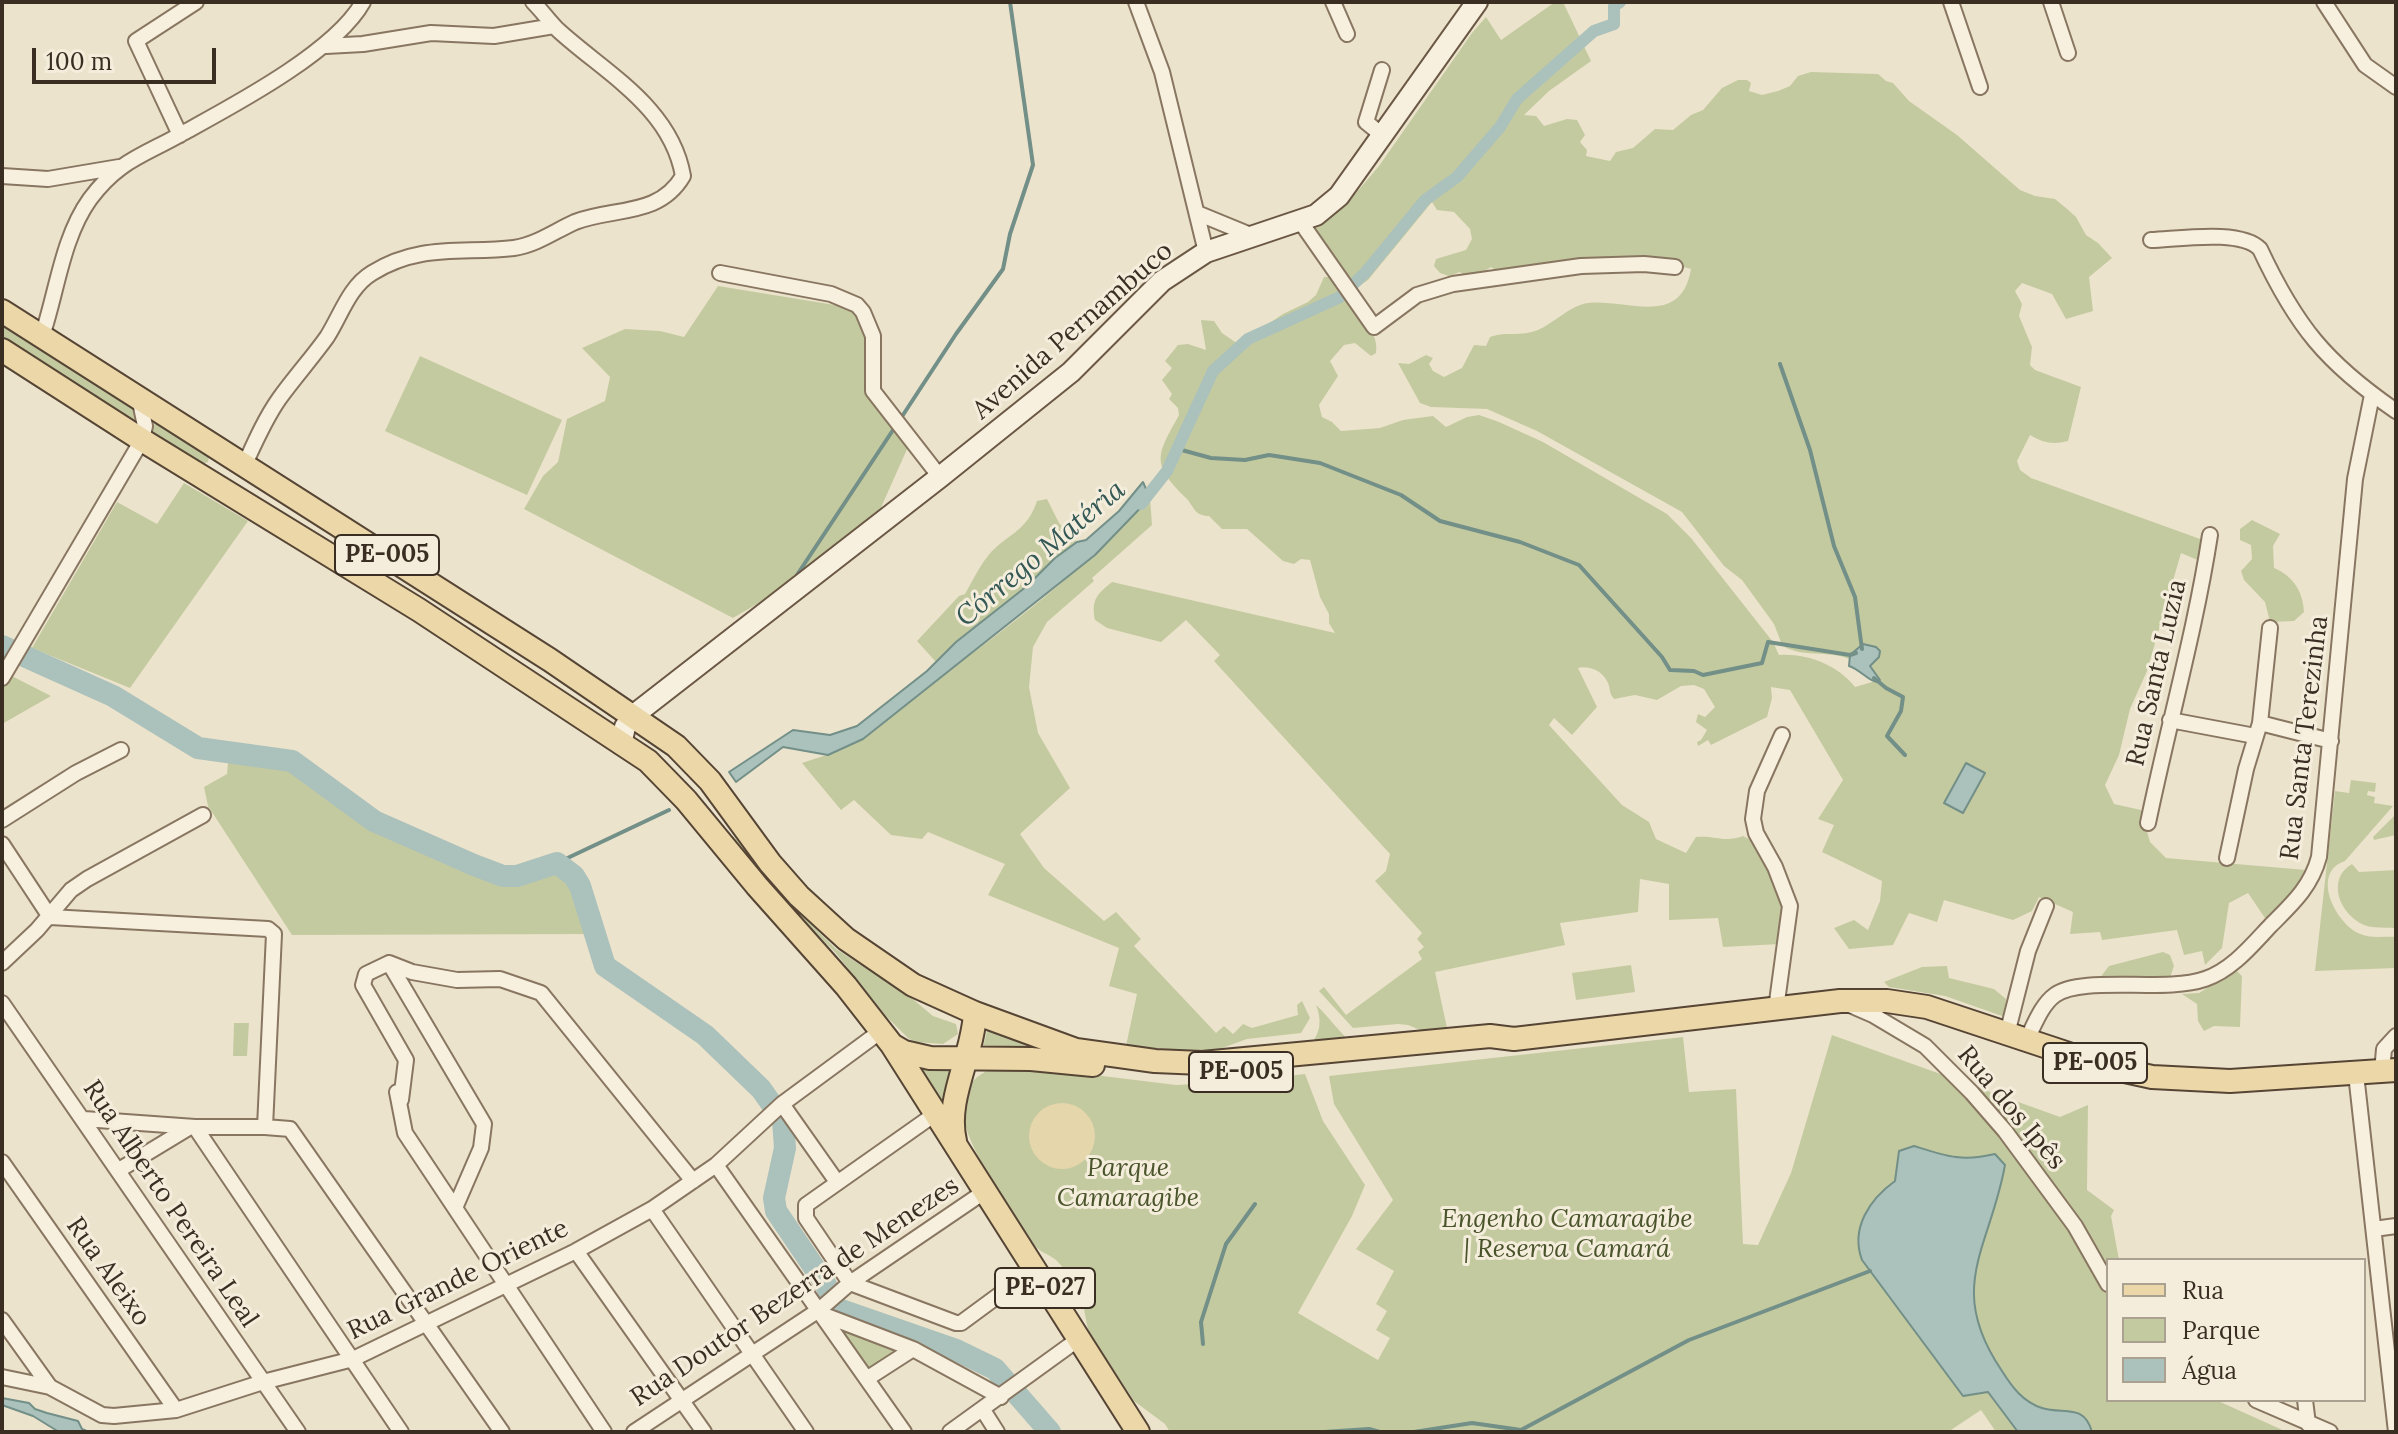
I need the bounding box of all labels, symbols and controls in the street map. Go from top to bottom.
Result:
scale bar [36,32,220,82]
text: 100 m [46,46,112,77]
street label: Avenida Pernambuco [967,236,1179,426]
water label: Córrego Matéria [950,474,1132,634]
road number: PE-005 [335,535,439,575]
street label: Rua Santa Luzia [2120,577,2194,769]
street label: Rua Santa Terezinha [2275,614,2335,862]
street label: Rua dos Ipês [1950,1040,2072,1176]
road number: PE-005 [2043,1043,2147,1083]
road number: PE-005 [1189,1052,1293,1092]
street label: Rua Alberto Pereira Leal [76,1075,264,1333]
park label: Parque Camaragibe [1057,1153,1199,1214]
street label: Rua Doutor Bezerra de Menezes [625,1170,965,1414]
park label: Engenho Camaragibe | Reserva Camará [1441,1204,1693,1266]
street label: Rua Aleixo [59,1212,157,1332]
street label: Rua Grande Oriente [343,1213,573,1347]
legend [2106,1258,2366,1402]
road number: PE-027 [995,1268,1095,1308]
text: Rua [2182,1275,2224,1306]
text: Parque [2182,1315,2260,1346]
text: Água [2182,1355,2237,1386]

